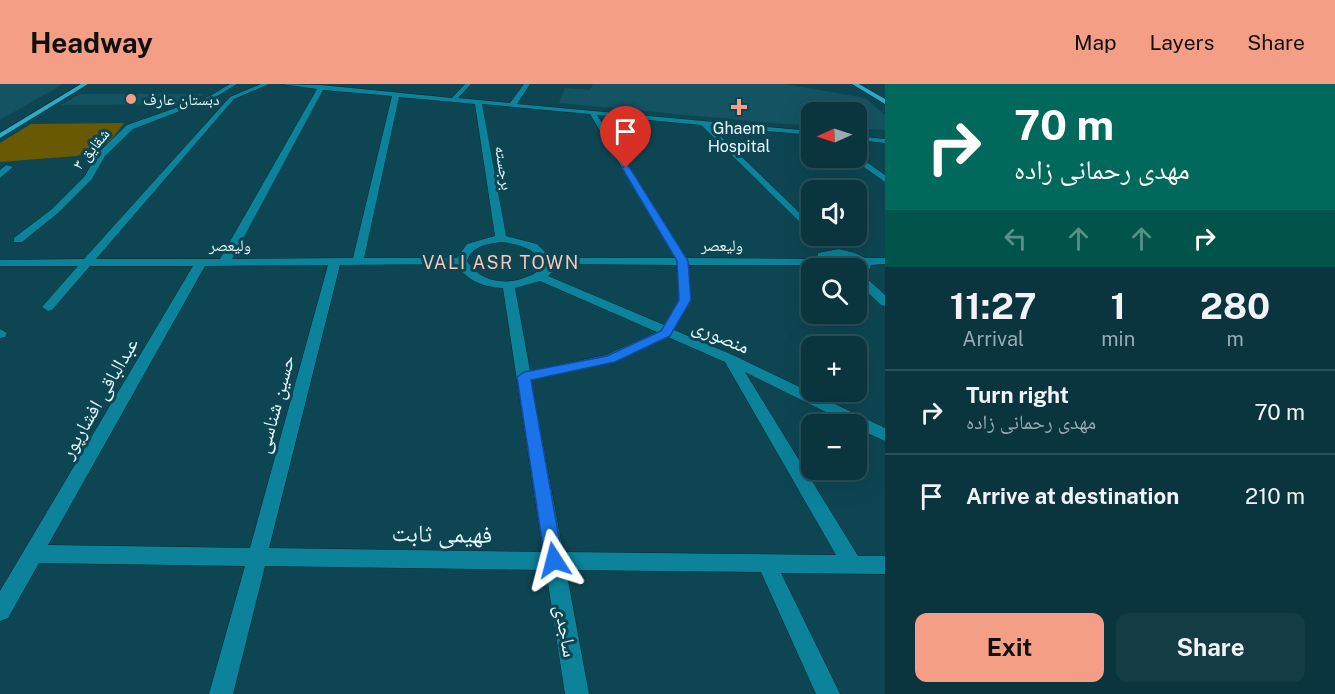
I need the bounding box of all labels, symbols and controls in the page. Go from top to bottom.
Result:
text: Headway [30,26,153,59]
text: Map [1074,30,1117,55]
text: Layers [1150,30,1214,55]
text: Share [1247,30,1305,55]
place label: دبستان عارف [143,90,220,110]
marker: دبستان عارف [124,92,138,106]
marker: Ghaem Hospital [730,98,748,116]
text: 70 m [1014,100,1114,149]
north arrow [801,102,867,168]
map controls [801,102,867,480]
pin [600,106,651,168]
icon: right [915,108,993,186]
icon: arrive [609,115,642,148]
place label: Ghaem Hospital [708,119,770,156]
street label: شقایق ۳ [69,125,114,174]
street label: برجسته [491,144,517,192]
text: مهدی رحمانی زاده [1014,153,1190,185]
button: sound [801,180,867,246]
icon: left [999,222,1032,255]
icon: ahead [1062,222,1095,255]
icon: ahead [1125,222,1158,255]
icon: right [1188,222,1221,255]
street label: ولیعصر [208,236,251,255]
street label: ولیعصر [700,236,743,255]
district label: VALI ASR TOWN [422,252,580,273]
button: search [801,258,867,324]
text: 11:27 [950,285,1036,327]
text: 1 [1111,285,1126,327]
text: 280 [1200,285,1270,327]
street label: منصوری [689,313,753,359]
text: Arrival [962,327,1024,351]
text: min [1101,327,1135,351]
text: m [1226,327,1244,351]
street label: عبدالباقی افشارپور [54,333,143,464]
button: + [801,336,867,402]
street label: حسین شناسی [250,352,300,456]
text: Turn right [966,382,1069,408]
icon: right [915,396,948,429]
text: 70 m [1254,399,1305,425]
text: مهدی رحمانی زاده [966,410,1096,434]
button: − [801,414,867,480]
icon: arrive [915,480,948,513]
text: Arrive at destination [966,483,1179,509]
text: 210 m [1245,483,1305,509]
street label: فهیمی ثابت [391,518,493,549]
position arrow [522,528,586,592]
street label: ساجدی [550,603,582,659]
button: Exit [915,613,1104,682]
button: Share [1116,613,1305,682]

